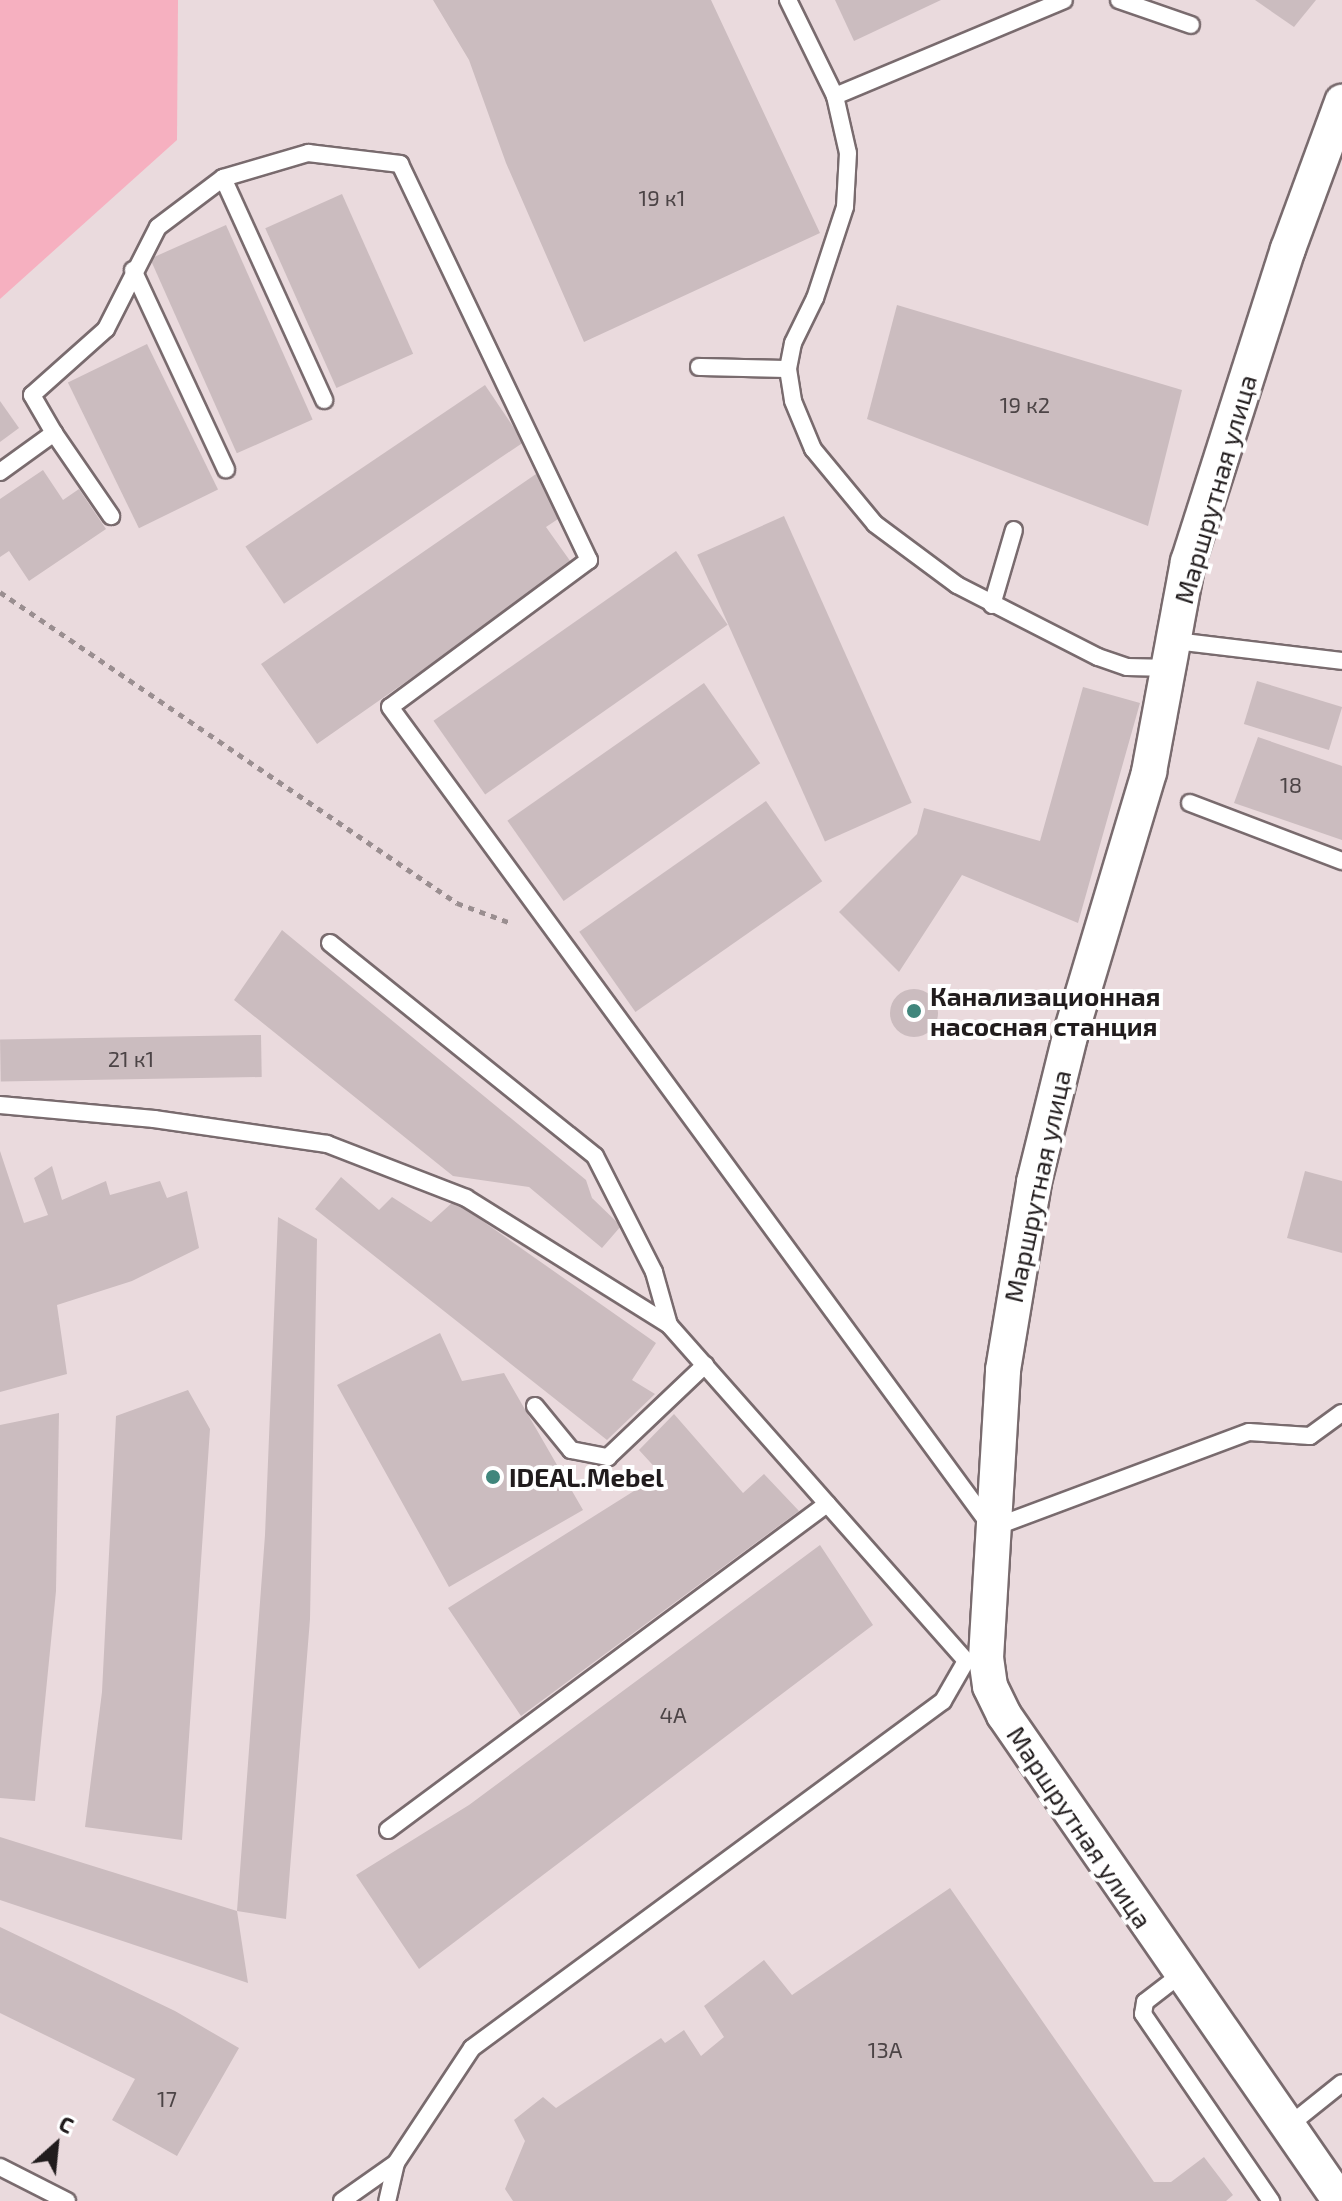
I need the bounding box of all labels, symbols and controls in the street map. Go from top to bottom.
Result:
house number: 19 к1 [639,185,685,211]
street label: Маршрутная улица [1167,371,1263,607]
house number: 19 к2 [1000,392,1050,418]
house number: 18 [1280,772,1302,798]
place label: Канализационная насосная станция [930,980,1160,1042]
marker: Канализационная насосная станция [905,1002,923,1020]
house number: 21 к1 [108,1046,154,1072]
street label: Маршрутная улица [997,1067,1077,1305]
place label: IDEAL.Mebel [509,1461,664,1493]
marker: IDEAL.Mebel [484,1468,502,1486]
house number: 4А [659,1702,687,1728]
street label: Маршрутная улица [1001,1720,1159,1934]
house number: 13А [868,2037,902,2063]
house number: 17 [157,2086,177,2112]
north arrow [16,2105,96,2185]
text: С [55,2109,79,2138]

